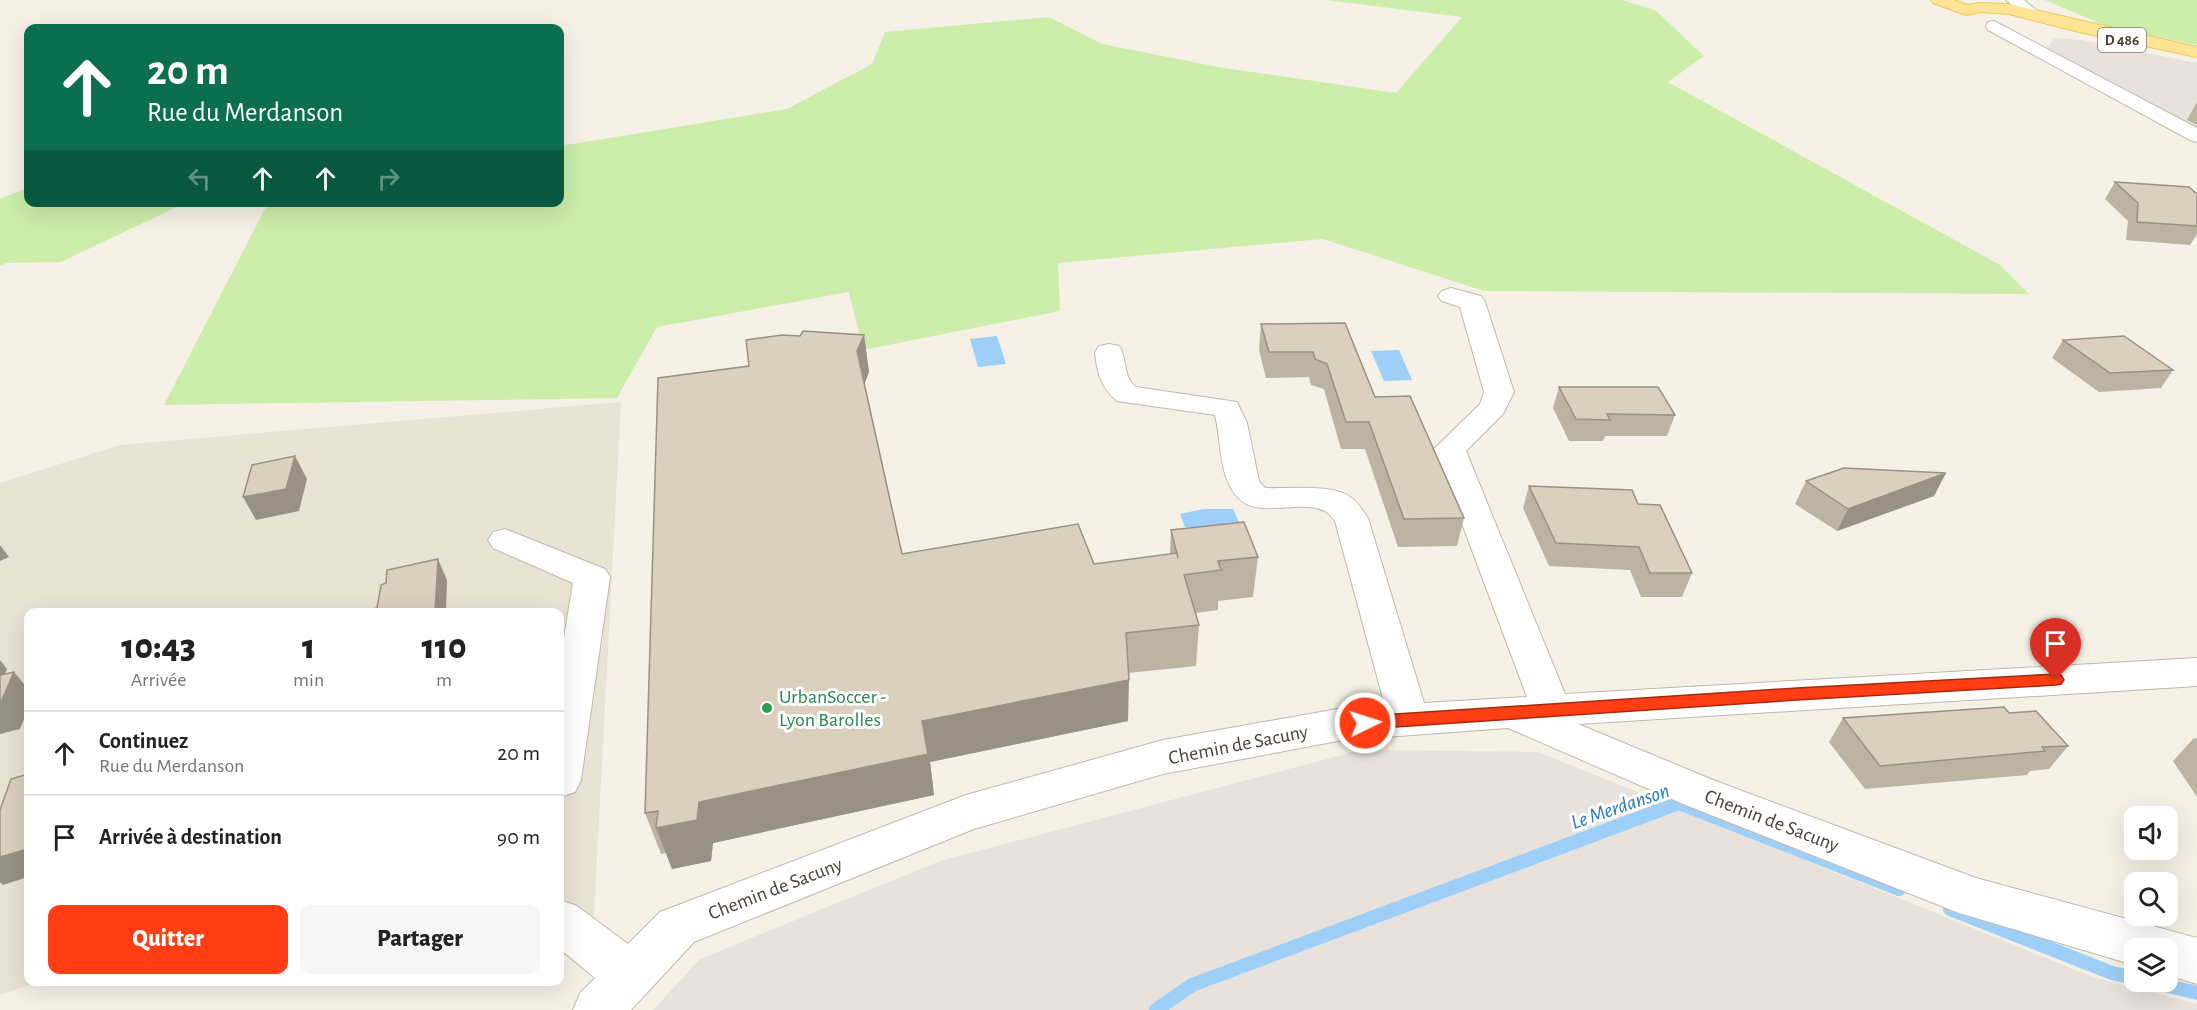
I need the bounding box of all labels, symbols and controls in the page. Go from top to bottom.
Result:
road number: D 486 [2098,28,2146,52]
icon: ahead [48,48,126,126]
text: 20 m [147,50,229,92]
text: Rue du Merdanson [147,99,343,126]
icon: left [183,162,216,195]
icon: ahead [246,162,279,195]
icon: ahead [309,162,342,195]
icon: right [372,162,405,195]
pin [2030,618,2081,680]
icon: arrive [2039,627,2072,660]
text: 10:43 [121,629,196,665]
text: 1 [302,629,315,665]
text: 110 [422,629,467,665]
text: Arrivée [131,670,186,690]
text: min [293,670,324,690]
text: m [436,670,452,690]
place label: UrbanSoccer - Lyon Barolles [779,687,886,730]
position arrow [1333,691,1397,755]
marker: UrbanSoccer - Lyon Barolles [760,701,774,715]
street label: Chemin de Sacuny [1167,722,1310,768]
text: Continuez [99,730,188,752]
icon: ahead [48,737,81,770]
text: 20 m [497,742,540,764]
text: Rue du Merdanson [99,756,244,776]
water label: Le Merdanson [1568,780,1672,833]
street label: Chemin de Sacuny [1702,786,1842,856]
map controls [2124,806,2178,992]
button: sound [2124,806,2178,860]
icon: arrive [48,821,81,854]
text: Arrivée à destination [99,826,282,848]
text: 90 m [497,826,540,848]
street label: Chemin de Sacuny [706,854,846,924]
button: search [2124,872,2178,926]
button: Quitter [48,905,288,974]
button: Partager [300,905,540,974]
button: layers [2124,938,2178,992]

